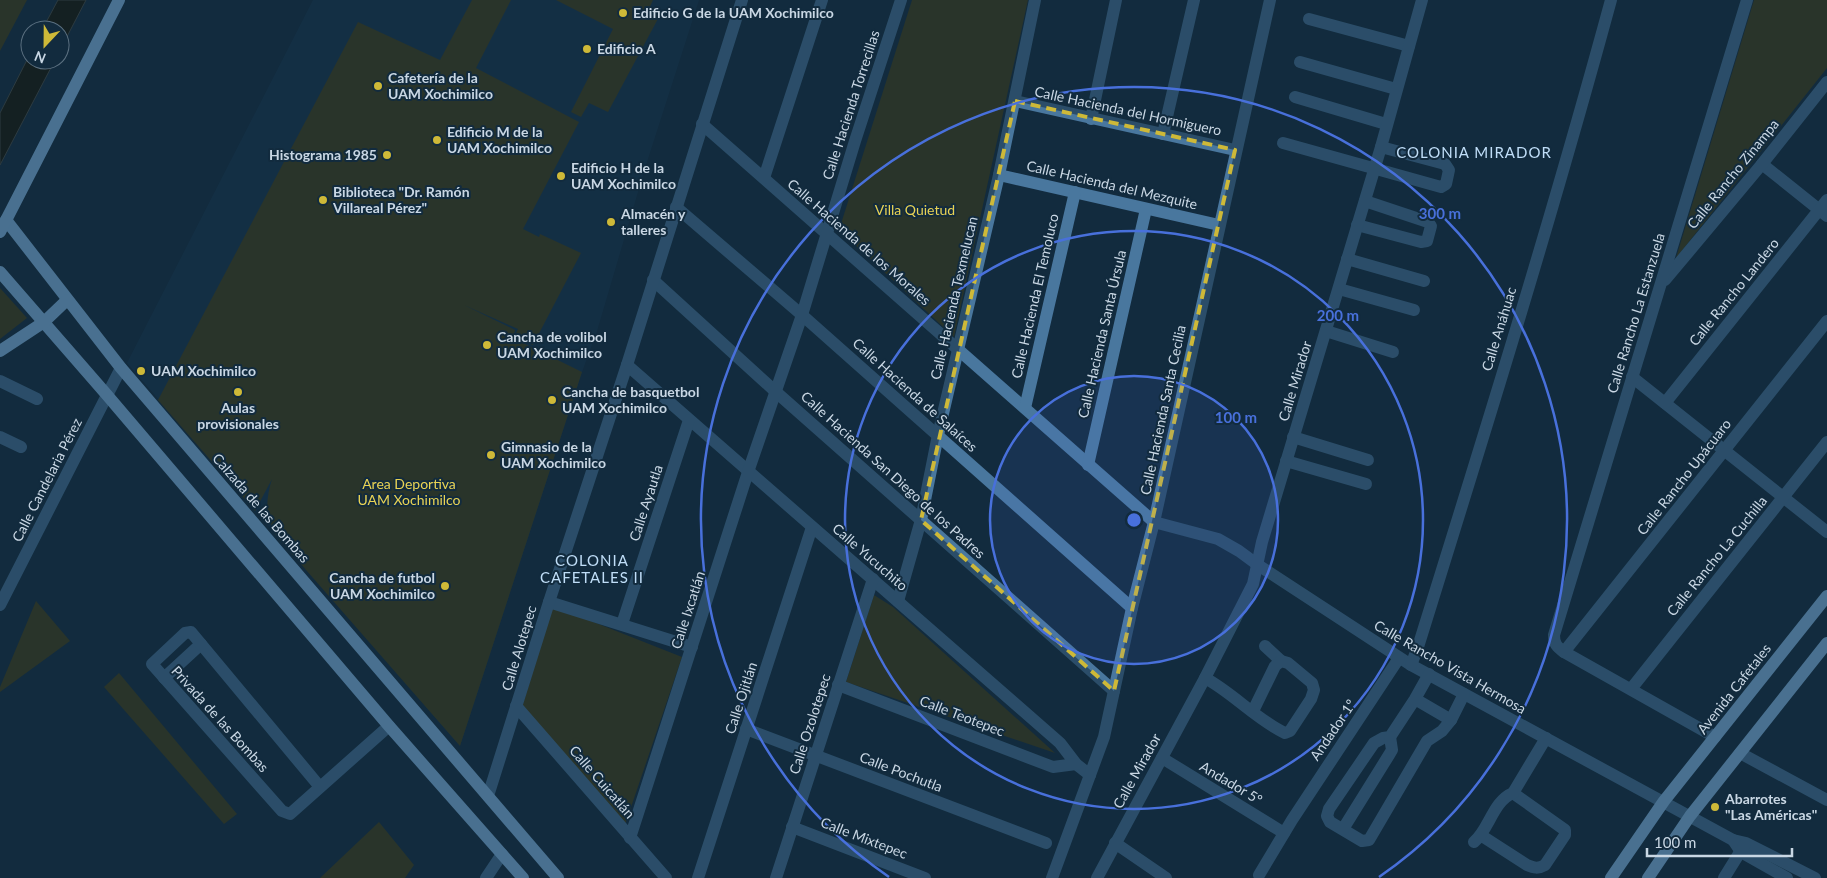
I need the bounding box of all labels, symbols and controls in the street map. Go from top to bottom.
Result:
place label: Edificio G de la UAM Xochimilco [633,4,834,21]
marker: Edificio G de la UAM Xochimilco [617,7,629,19]
north arrow [20,20,70,70]
street label: Calle Hacienda Torrecillas [818,28,883,182]
place label: Edificio A [597,40,656,57]
marker: Edificio A [581,43,593,55]
text: N [32,48,48,67]
place label: Cafetería de la UAM Xochimilco [388,69,493,102]
marker: Cafetería de la UAM Xochimilco [372,80,384,92]
street label: Calle Hacienda del Hormiguero [1033,82,1223,139]
street label: Calle Rancho Zinampa [1683,115,1782,232]
place label: Edificio M de la UAM Xochimilco [447,123,552,156]
marker: Edificio M de la UAM Xochimilco [431,134,443,146]
district label: COLONIA MIRADOR [1396,143,1552,161]
place label: Histograma 1985 [269,146,377,163]
marker: Histograma 1985 [381,149,393,161]
street label: Calle Hacienda del Mezquite [1025,157,1199,212]
place label: Edificio H de la UAM Xochimilco [571,159,676,192]
marker: Edificio H de la UAM Xochimilco [555,170,567,182]
street label: Calle Hacienda de los Morales [784,175,934,308]
place label: Biblioteca "Dr. Ramón Villareal Pérez" [332,183,470,216]
marker: Biblioteca "Dr. Ramón Villareal Pérez" [317,194,329,206]
park label: Villa Quietud [875,201,955,218]
text: 300 m [1419,204,1461,222]
place label: Almacén y talleres [620,205,686,238]
street label: Calle Hacienda El Temoluco [1007,212,1062,380]
street label: Calle Hacienda Texmelucan [926,215,981,381]
marker: Almacén y talleres [605,216,617,228]
street label: Calle Rancho La Estanzuela [1603,231,1668,395]
street label: Calle Rancho Landero [1685,235,1782,349]
street label: Calle Hacienda Santa Úrsula [1074,248,1129,420]
street label: Calle Anáhuac [1478,285,1519,373]
text: 200 m [1317,306,1359,324]
street label: Calle Hacienda Santa Cecilia [1136,323,1189,496]
place label: Cancha de volibol UAM Xochimilco [497,328,607,361]
street label: Calle Hacienda de Salaíces [849,334,981,455]
marker: Cancha de volibol UAM Xochimilco [481,339,493,351]
street label: Calle Mirador [1274,339,1315,423]
place label: UAM Xochimilco [151,362,256,379]
marker: UAM Xochimilco [135,365,147,377]
place label: Cancha de basquetbol UAM Xochimilco [562,383,699,416]
marker: Aulas provisionales [232,386,244,398]
street label: Calle Hacienda San Diego de los Padres [798,387,989,562]
marker: Cancha de basquetbol UAM Xochimilco [546,394,558,406]
place label: Aulas provisionales [197,399,279,432]
text: 100 m [1215,408,1257,426]
street label: Calle Candelaria Pérez [8,415,85,544]
street label: Calle Rancho Upácuaro [1633,415,1734,538]
place label: Gimnasio de la UAM Xochimilco [501,438,606,471]
marker: Gimnasio de la UAM Xochimilco [485,449,497,461]
street label: Calzada de las Bombas [209,450,313,566]
street label: Calle Ayautla [625,462,666,543]
park label: Area Deportiva UAM Xochimilco [357,475,461,508]
street label: Calle Rancho La Cuchilla [1663,492,1770,619]
centre of rings [1125,511,1143,529]
street label: Calle Yucuchito [829,519,911,594]
district label: COLONIA CAFETALES II [540,551,644,586]
place label: Cancha de futbol UAM Xochimilco [329,569,435,602]
street label: Calle Ixcatlán [667,569,708,651]
marker: Cancha de futbol UAM Xochimilco [439,580,451,592]
street label: Calle Alotepec [497,603,540,693]
street label: Calle Rancho Vista Hermosa [1371,616,1529,717]
street label: Avenida Cafetales [1693,640,1774,737]
street label: Calle Ojitlán [721,660,760,736]
street label: Privada de las Bombas [168,662,273,775]
street label: Calle Ozolotepec [785,671,834,776]
street label: Calle Teotepec [917,692,1007,740]
street label: Andador 1º [1306,696,1359,763]
street label: Calle Mirador [1109,730,1164,811]
street label: Calle Cuicatlán [566,742,639,822]
street label: Calle Pochutla [857,748,945,795]
street label: Andador 5º [1197,757,1266,808]
place label: Abarrotes "Las Américas" [1724,790,1817,823]
marker: Abarrotes "Las Américas" [1709,801,1721,813]
street label: Calle Mixtepec [818,813,910,862]
scale bar [1647,826,1792,858]
text: 100 m [1654,833,1696,851]

